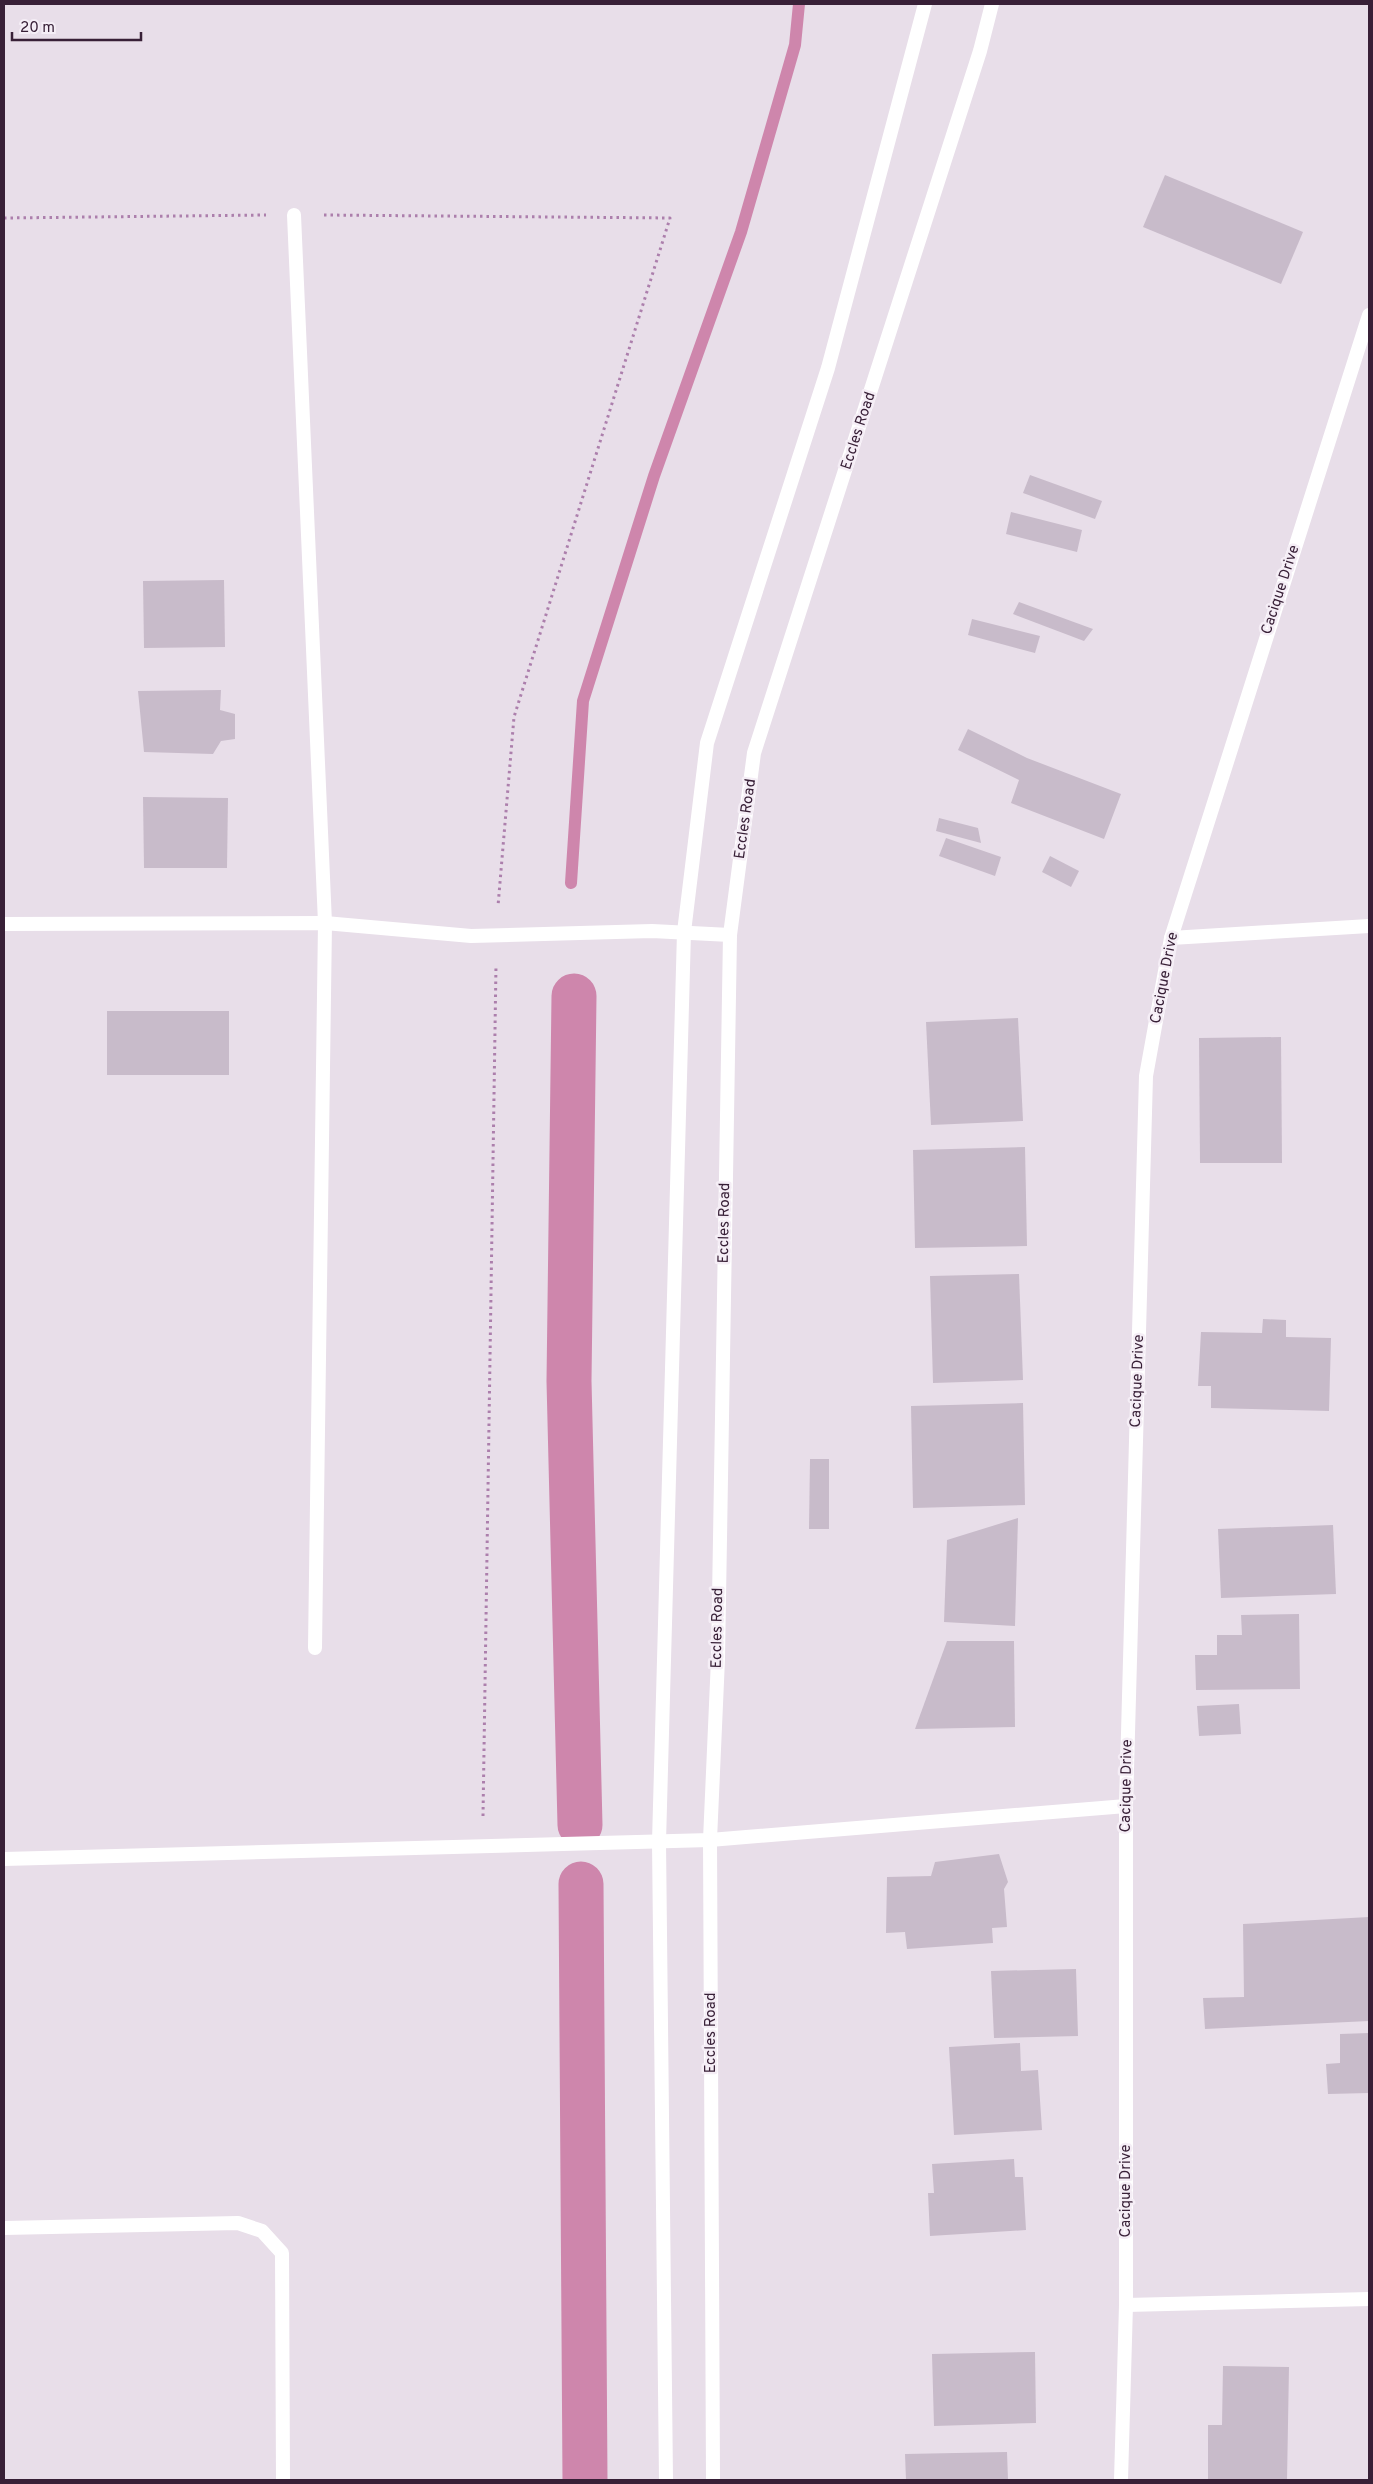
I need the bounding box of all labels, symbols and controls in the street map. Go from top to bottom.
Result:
scale bar [12,10,141,42]
text: 20 m [20,19,55,38]
street label: Eccles Road [837,390,881,472]
street label: Cacique Drive [1258,543,1304,637]
street label: Eccles Road [731,778,761,860]
street label: Cacique Drive [1147,931,1183,1025]
street label: Eccles Road [715,1182,735,1264]
street label: Cacique Drive [1127,1334,1149,1428]
street label: Eccles Road [708,1587,728,1669]
street label: Cacique Drive [1117,1739,1137,1833]
street label: Eccles Road [702,1993,721,2073]
street label: Cacique Drive [1117,2144,1136,2238]

